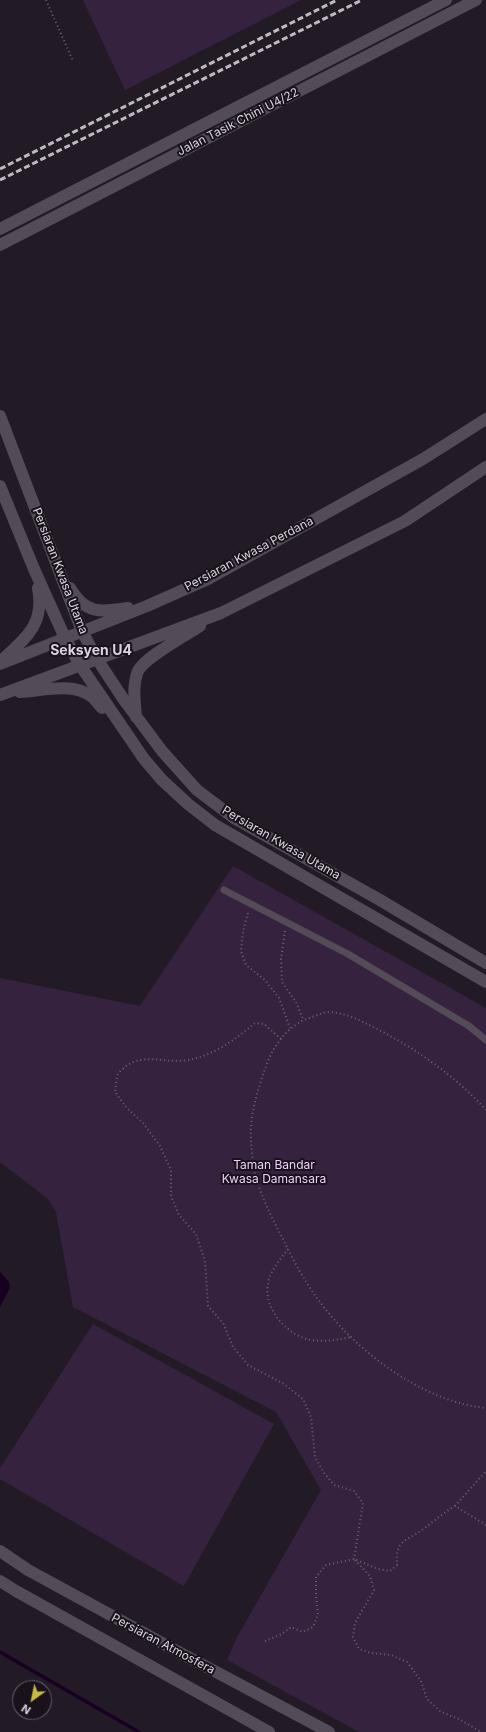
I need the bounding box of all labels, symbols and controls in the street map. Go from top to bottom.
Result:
street label: Jalan Tasik Chini U4/22 [175,85,301,159]
street label: Persiaran Kwasa Utama [29,506,91,636]
street label: Persiaran Kwasa Perdana [182,514,316,594]
district label: Seksyen U4 [50,643,132,659]
street label: Persiaran Kwasa Utama [219,803,343,883]
park label: Taman Bandar Kwasa Damansara [222,1158,326,1186]
street label: Persiaran Atmosfera [109,1611,217,1677]
north arrow [12,1680,52,1720]
text: N [19,1701,33,1717]

